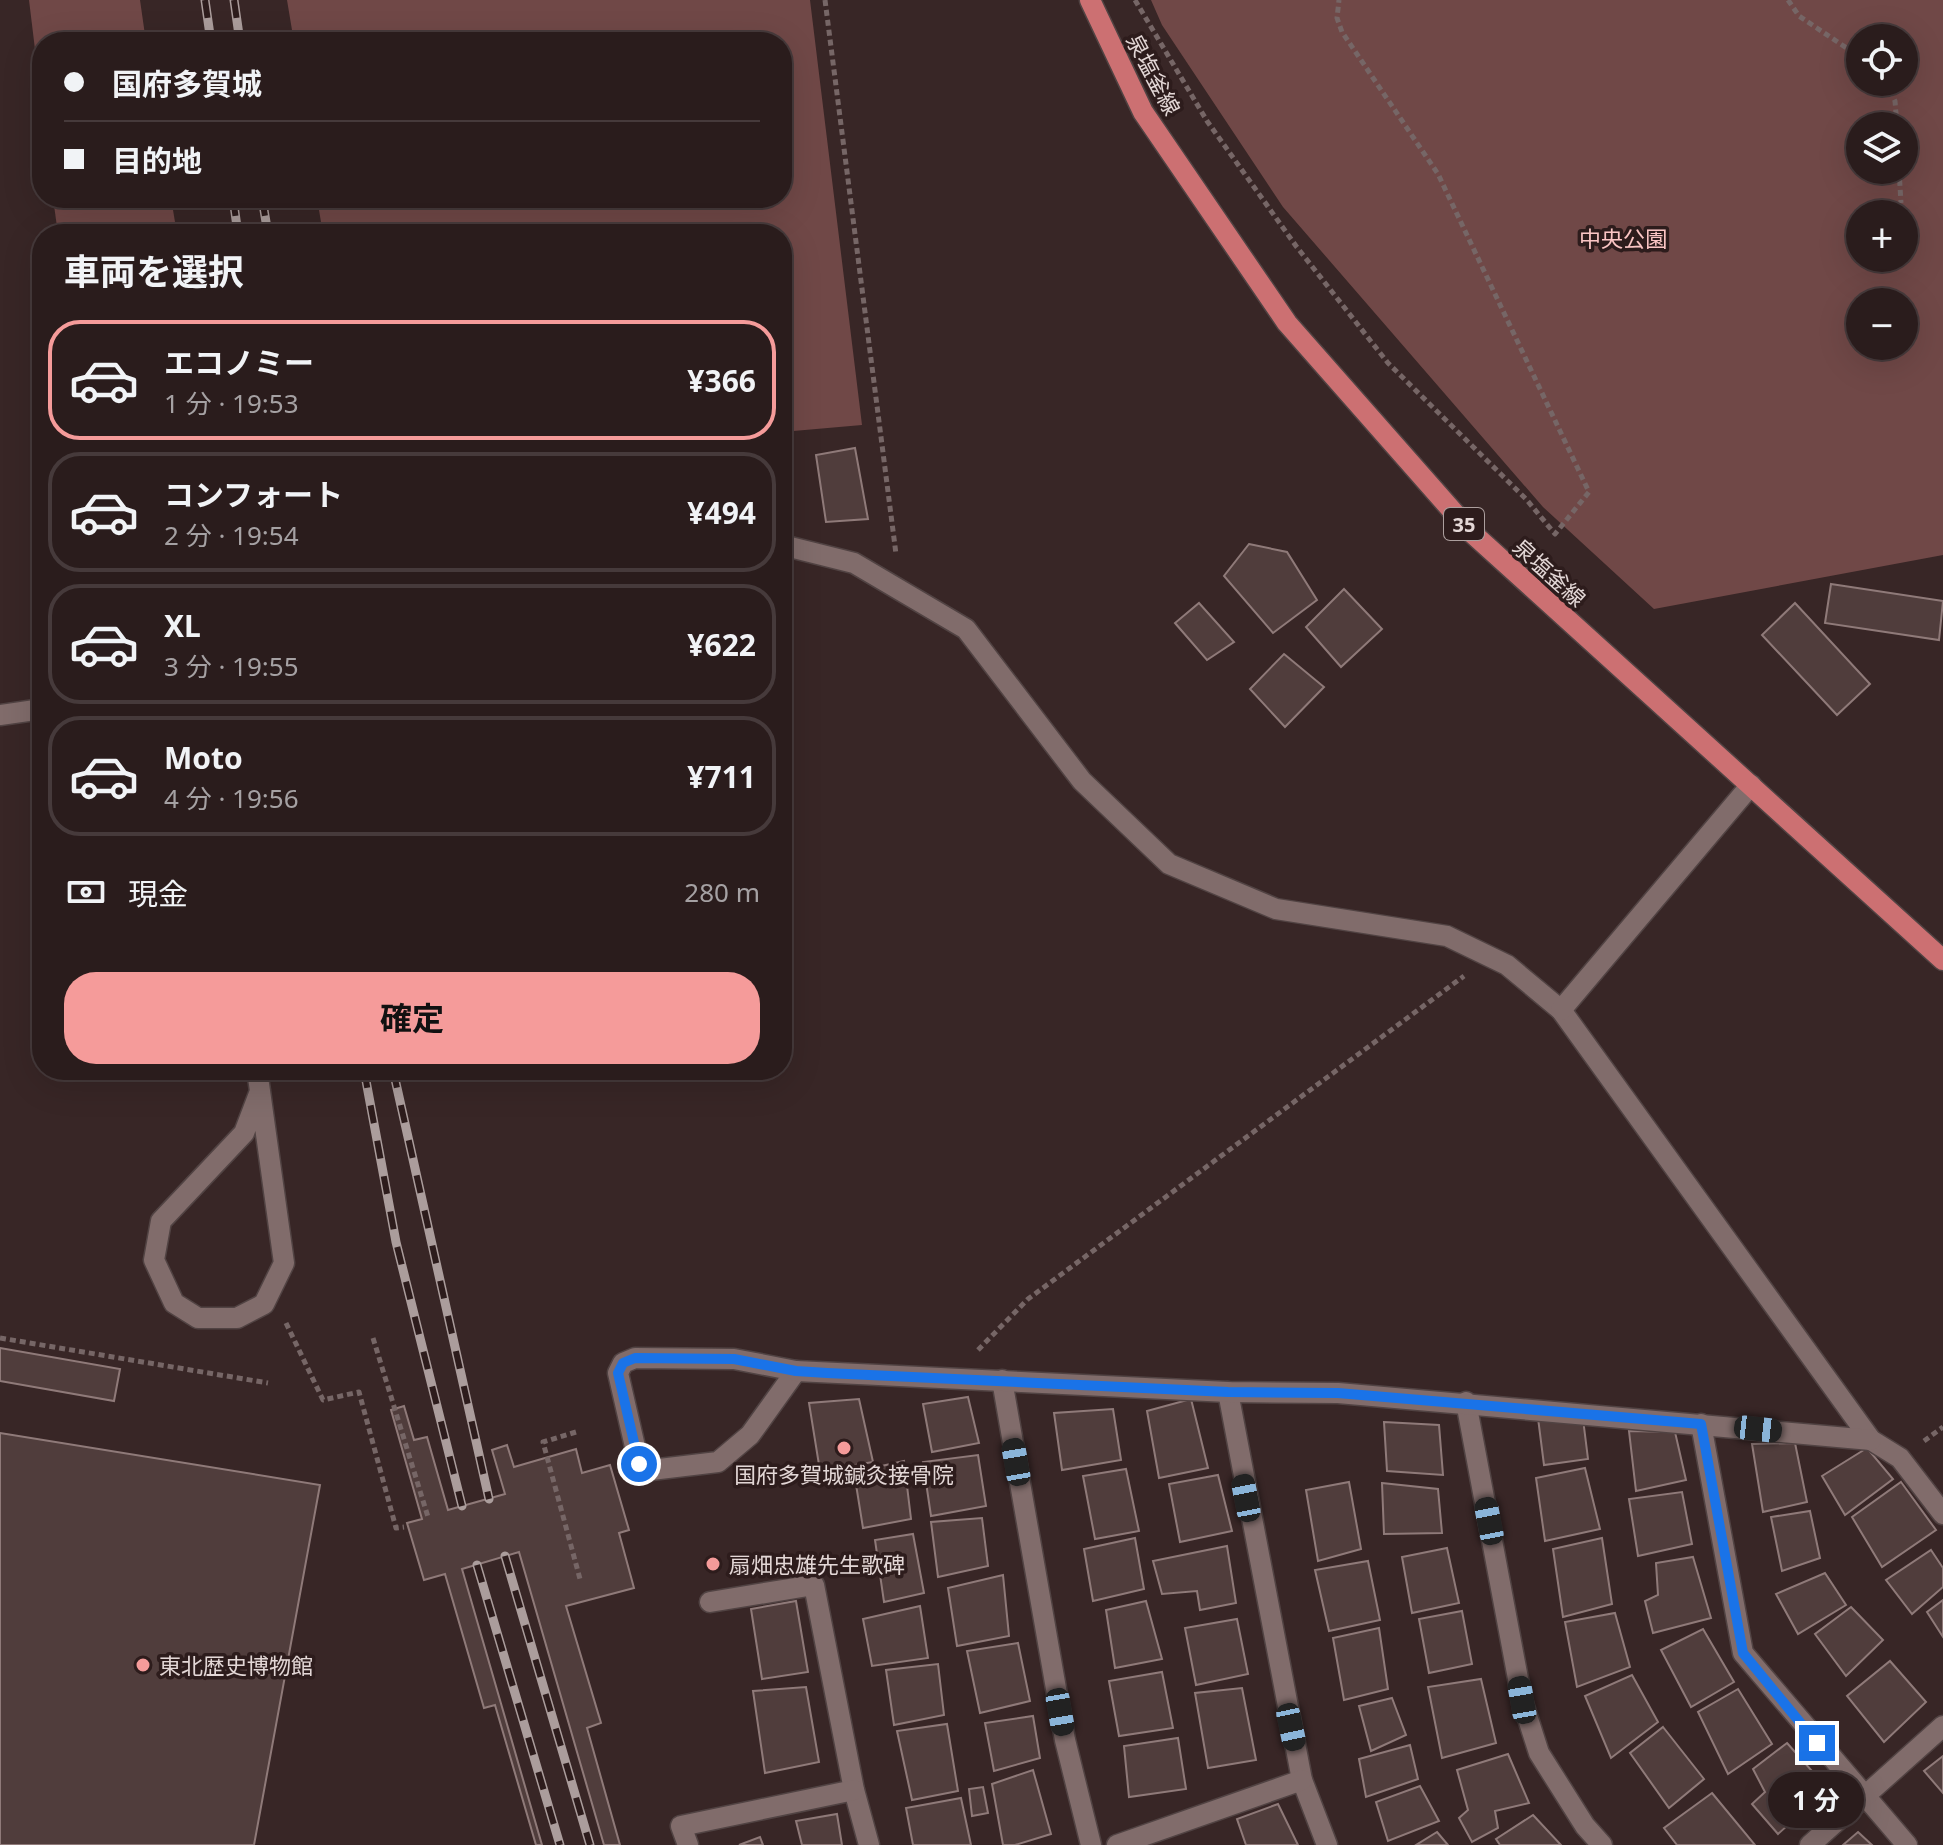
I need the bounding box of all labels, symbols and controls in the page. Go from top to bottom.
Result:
map controls [1846,24,1918,360]
button: locate [1846,24,1918,96]
street label: 泉塩釜線 [1120,28,1188,120]
text: 国府多賀城 [112,63,262,104]
button: layers [1846,112,1918,184]
text: 目的地 [112,140,202,181]
button: + [1846,200,1918,272]
park label: 中央公園 [1579,223,1667,253]
text: 車両を選択 [64,247,244,296]
button: − [1846,288,1918,360]
text: エコノミー [164,342,314,383]
icon: car [68,344,140,416]
text: ¥366 [687,360,756,401]
text: 1 分 · 19:53 [164,385,299,421]
text: コンフォート [164,474,343,515]
icon: car [68,476,140,548]
text: ¥494 [687,492,756,533]
road number: 35 [1444,508,1484,540]
text: 2 分 · 19:54 [164,517,299,553]
street label: 泉塩釜線 [1507,531,1593,613]
text: XL [164,605,201,646]
icon: car [68,608,140,680]
text: ¥622 [687,624,756,665]
text: 3 分 · 19:55 [164,648,299,684]
text: Moto [164,737,243,778]
icon: car [68,740,140,812]
text: ¥711 [687,756,756,797]
text: 4 分 · 19:56 [164,780,299,816]
icon: cash [64,870,108,914]
text: 現金 [128,873,188,914]
text: 280 m [684,874,760,910]
button: 確定 [64,972,760,1064]
car [1733,1415,1783,1443]
car [1000,1436,1032,1488]
marker: 国府多賀城鍼灸接骨院 [835,1439,853,1457]
route start [621,1446,657,1482]
place label: 国府多賀城鍼灸接骨院 [734,1459,954,1489]
car [1230,1472,1262,1524]
car [1473,1495,1505,1547]
place label: 扇畑忠雄先生歌碑 [729,1549,905,1579]
marker: 扇畑忠雄先生歌碑 [704,1555,722,1573]
place label: 東北歴史博物館 [159,1650,313,1680]
marker: 東北歴史博物館 [134,1656,152,1674]
car [1506,1674,1538,1726]
car [1044,1686,1076,1738]
car [1274,1701,1308,1753]
route end [1799,1725,1835,1761]
callout: 1 分 [1769,1771,1865,1827]
text: 1 分 [1792,1782,1840,1818]

